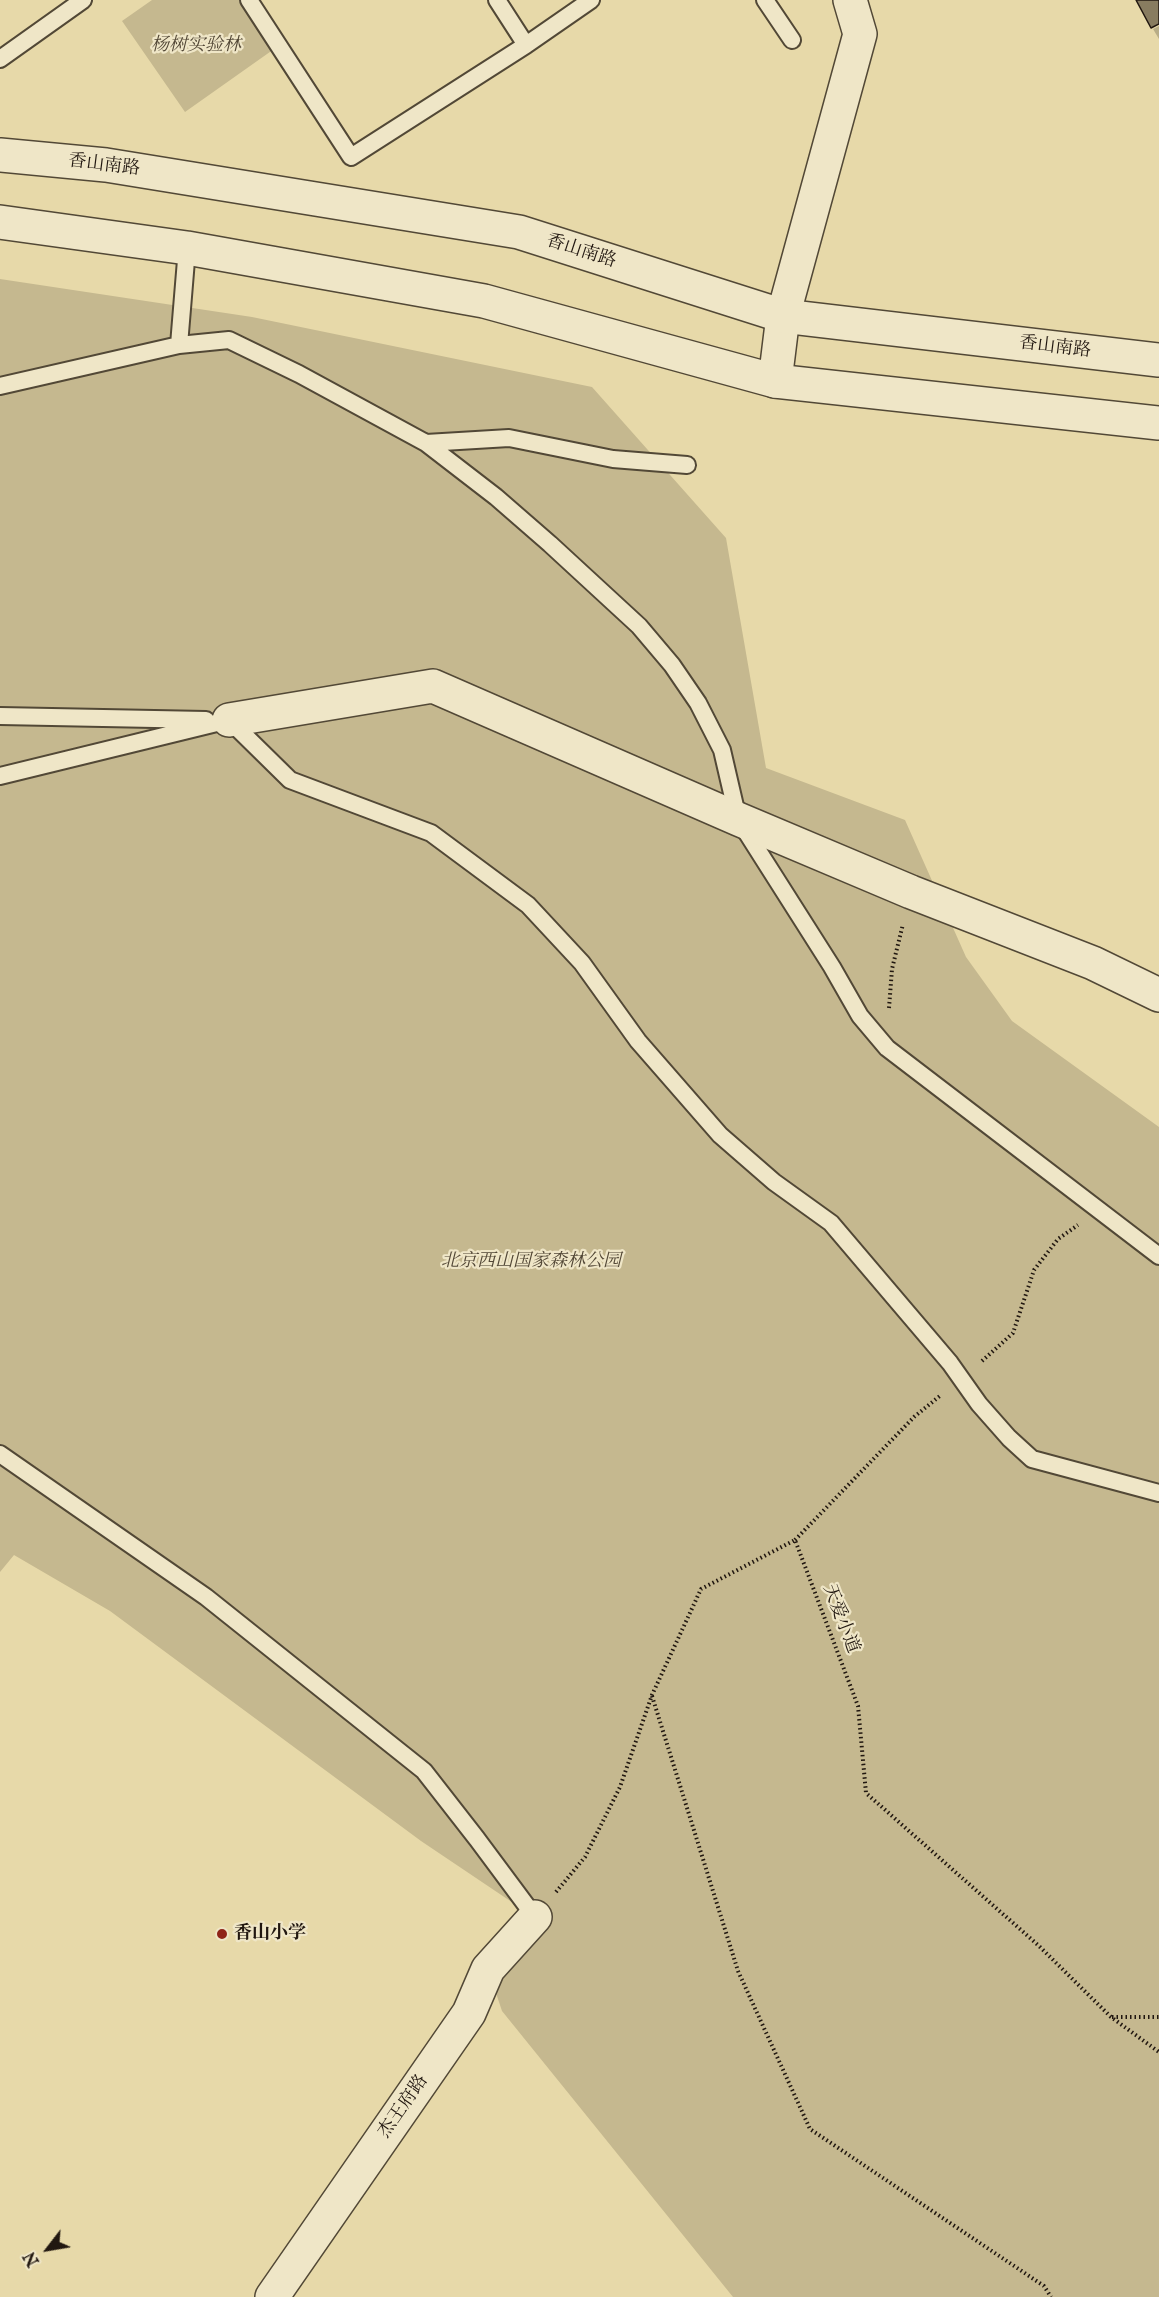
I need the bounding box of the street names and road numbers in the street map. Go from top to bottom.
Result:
street label: 香山南路 [67,151,141,181]
street label: 香山南路 [543,231,619,273]
street label: 香山南路 [1018,333,1092,363]
street label: 天爱小道 [817,1582,863,1656]
street label: 杰王府路 [375,2071,433,2143]

